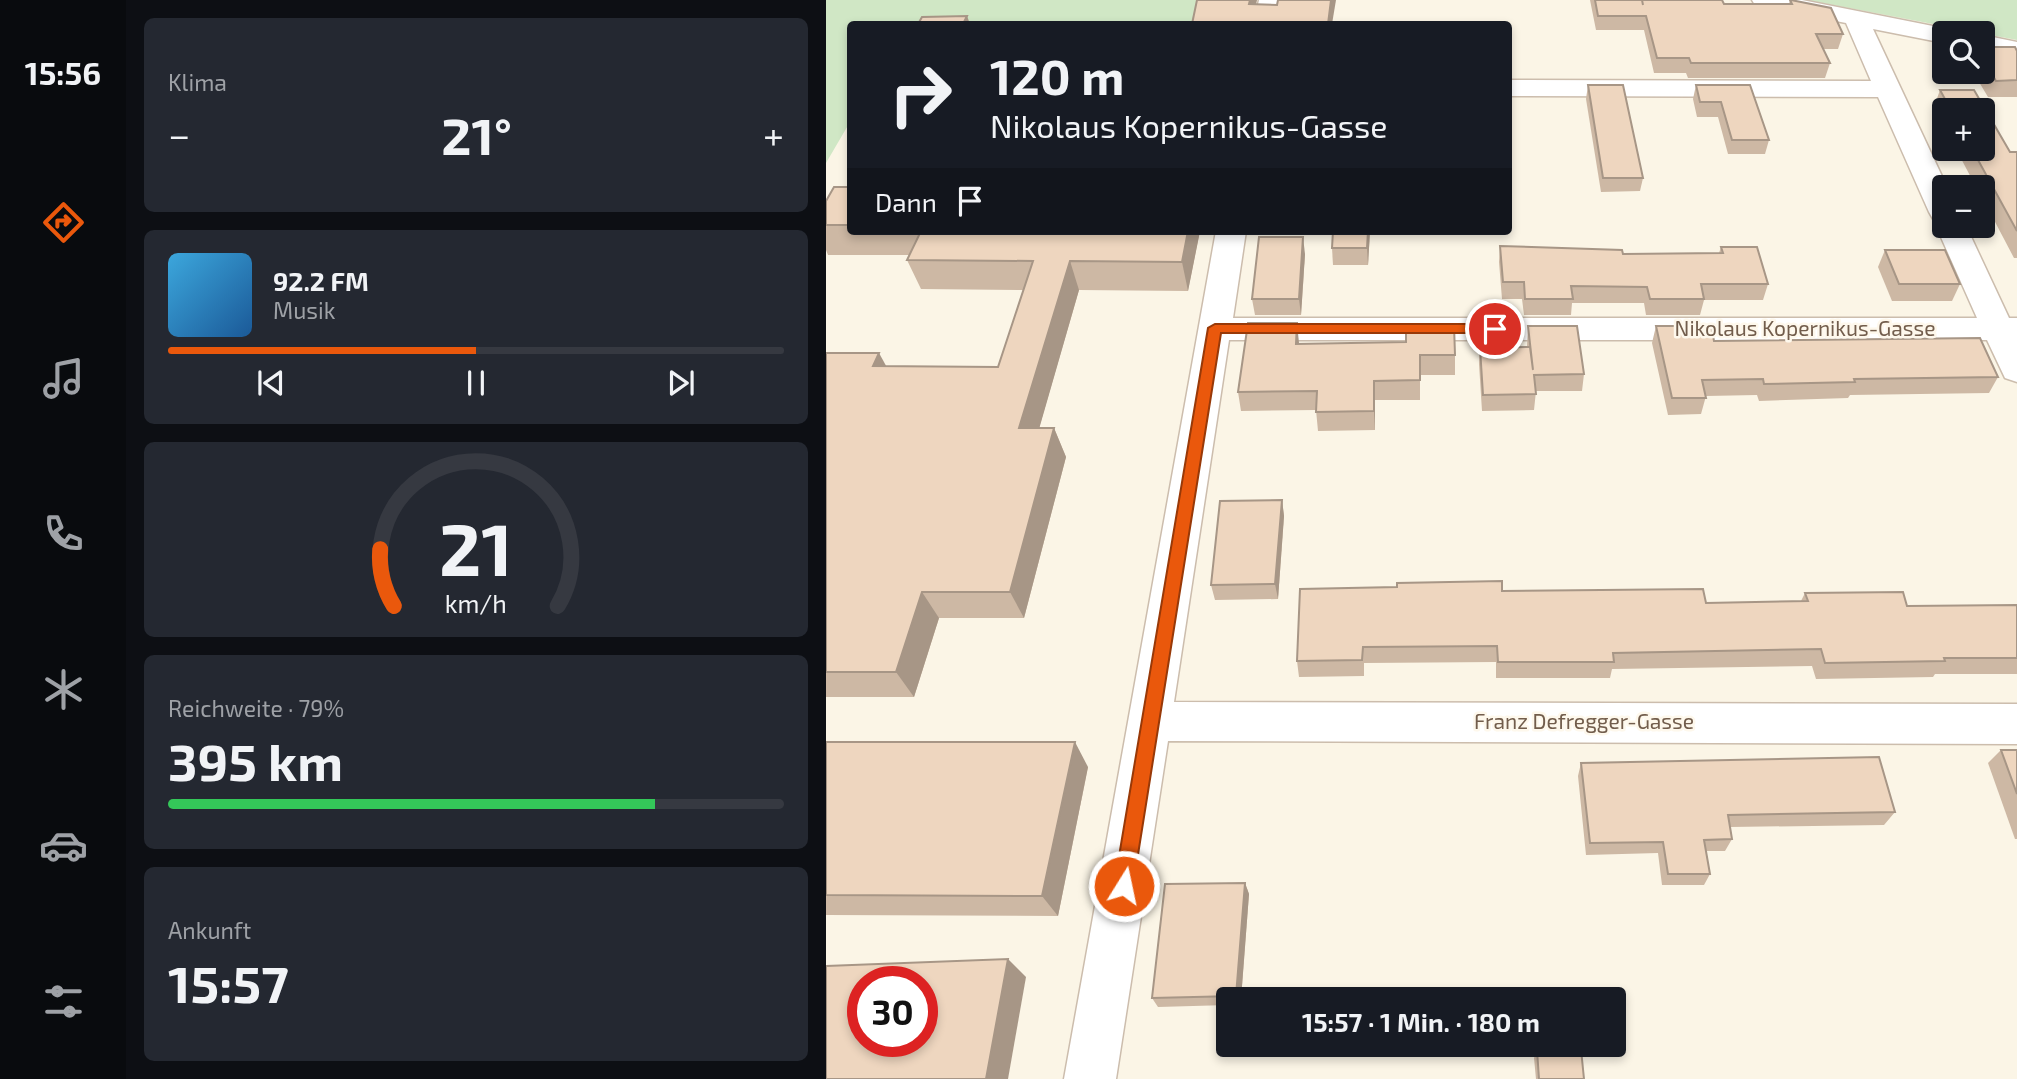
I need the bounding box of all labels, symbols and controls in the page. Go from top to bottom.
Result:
map controls [1932,21,1995,238]
button: search [1932,21,1995,84]
text: 120 m [990,46,1124,105]
icon: right [875,49,966,140]
text: 15:56 [25,53,101,91]
text: Klima [168,68,227,96]
button: + [1932,98,1995,161]
text: 21° [441,103,512,165]
text: Nikolaus Kopernikus-Gasse [990,106,1387,144]
text: − [168,111,190,157]
text: + [763,111,784,157]
button: − [1932,175,1995,238]
icon: arrive [951,182,989,220]
text: Dann [875,186,937,217]
icon: directions [39,198,88,247]
text: 92.2 FM [273,265,369,296]
text: Musik [273,296,335,324]
pin [1465,299,1525,359]
icon: arrive [1476,310,1514,348]
street label: Nikolaus Kopernikus-Gasse [1675,315,1935,340]
icon: music [39,354,88,403]
icon: previous [252,364,290,402]
icon: pause [457,364,495,402]
icon: next [662,364,700,402]
text: 21 [439,503,513,591]
icon: phone [39,509,88,558]
text: km/h [445,587,507,617]
icon: climate [39,665,88,714]
text: Reichweite · 79% [168,694,344,722]
street label: Franz Defregger-Gasse [1474,708,1694,733]
text: 395 km [168,729,343,791]
icon: car [39,821,88,870]
position arrow [1087,849,1161,923]
text: Ankunft [168,916,251,944]
text: 15:57 [168,951,289,1013]
speed limit sign: 30 [847,966,938,1057]
icon: filters [39,977,88,1026]
text: 15:57 · 1 Min. · 180 m [1302,1006,1540,1037]

